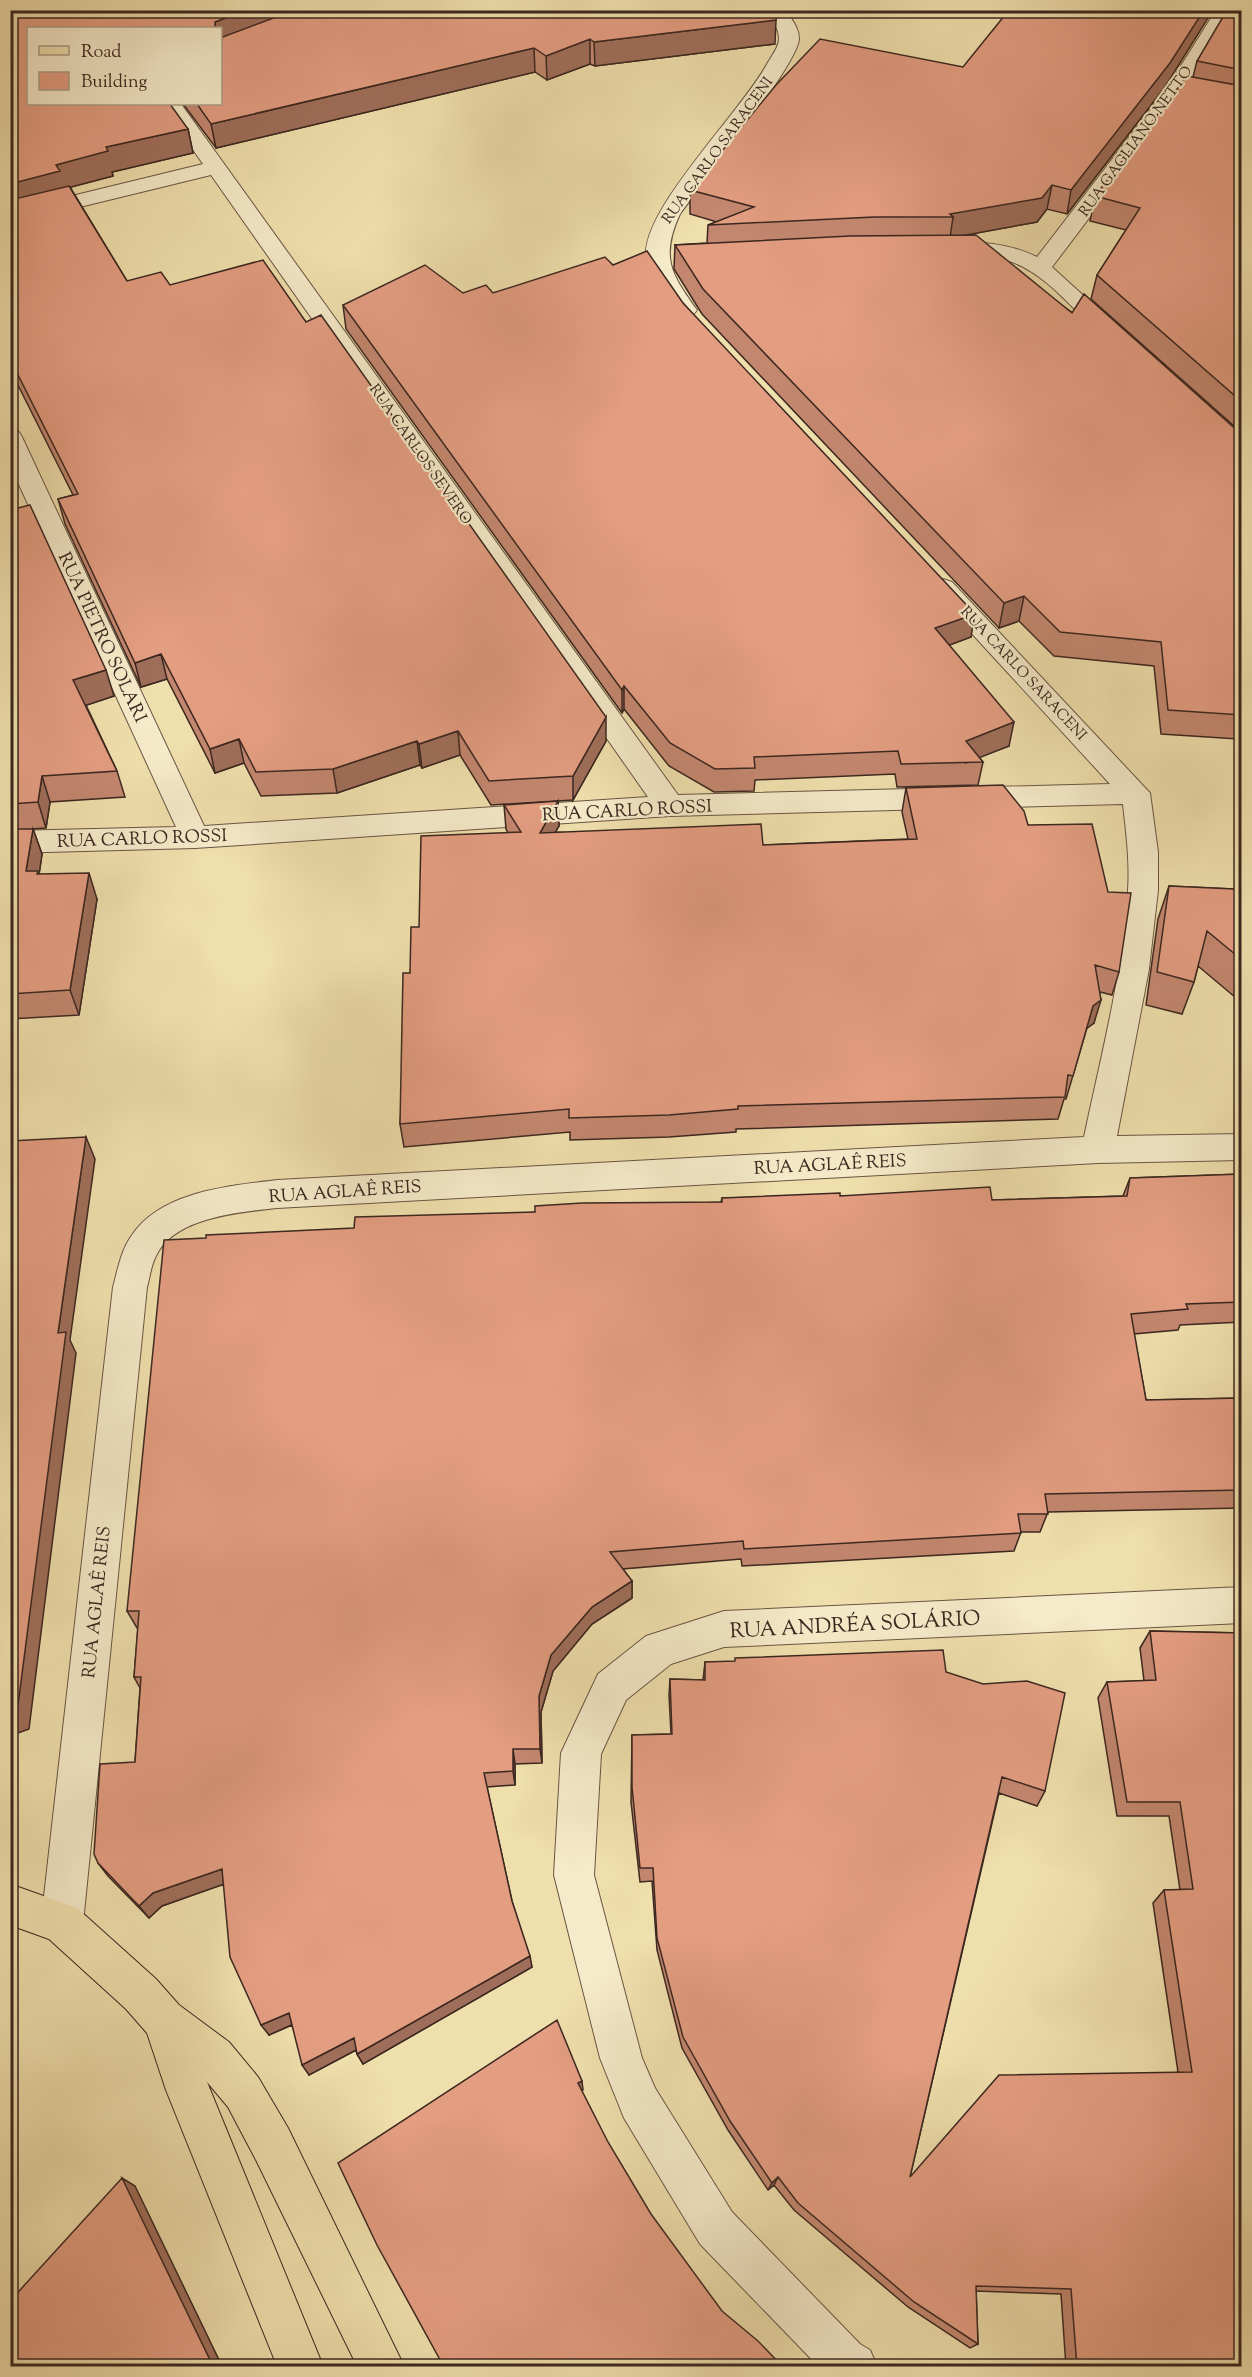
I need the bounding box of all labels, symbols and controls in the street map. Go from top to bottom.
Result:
legend [27,27,222,105]
text: Road [81,40,121,66]
street label: RUA GAGLIANO NETTO [1074,62,1198,222]
text: Building [81,70,147,96]
street label: RUA CARLO SARACENI [658,73,779,229]
street label: RUA CARLOS SEVERO [363,380,476,530]
street label: RUA PIETRO SOLARI [50,548,152,727]
street label: RUA CARLO SARACENI [955,602,1091,746]
street label: RUA CARLO ROSSI [541,795,713,829]
street label: RUA CARLO ROSSI [56,824,228,856]
street label: RUA AGLAÊ REIS [753,1148,907,1183]
street label: RUA AGLAÊ REIS [268,1174,422,1211]
street label: RUA AGLAÊ REIS [76,1525,119,1680]
street label: RUA ANDRÉA SOLÁRIO [729,1604,981,1648]

